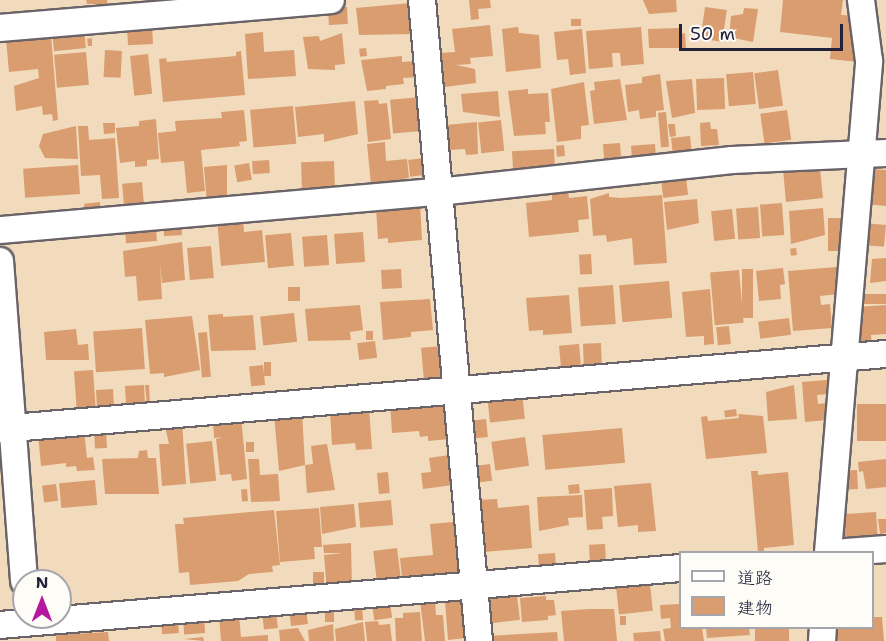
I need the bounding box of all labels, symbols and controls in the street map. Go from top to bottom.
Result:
scale bar [682,12,846,50]
text: 50 m [690,22,735,46]
legend [679,551,874,629]
text: 道路 [737,566,773,590]
north arrow [12,569,72,629]
text: N [36,572,48,593]
text: 建物 [737,596,773,620]

